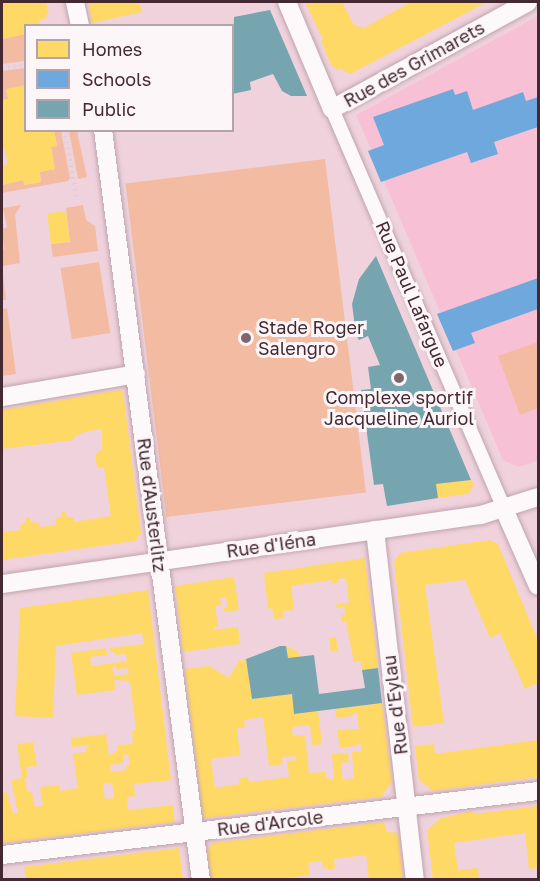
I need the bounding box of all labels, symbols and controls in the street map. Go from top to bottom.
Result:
street label: Rue des Grimarets [340,16,488,112]
legend [24,24,234,132]
text: Homes [82,38,142,60]
text: Schools [82,68,151,90]
text: Public [82,98,136,120]
street label: Rue Paul Lafargue [371,218,453,370]
place label: Stade Roger Salengro [258,317,364,360]
marker: Stade Roger Salengro [239,331,253,345]
marker: Complexe sportif Jacqueline Auriol [392,371,406,385]
place label: Complexe sportif Jacqueline Auriol [324,387,474,430]
street label: Rue d'Austerlitz [133,436,171,574]
street label: Rue d'Iéna [225,528,317,562]
street label: Rue d'Eylau [378,654,412,756]
street label: Rue d'Arcole [216,806,324,840]

